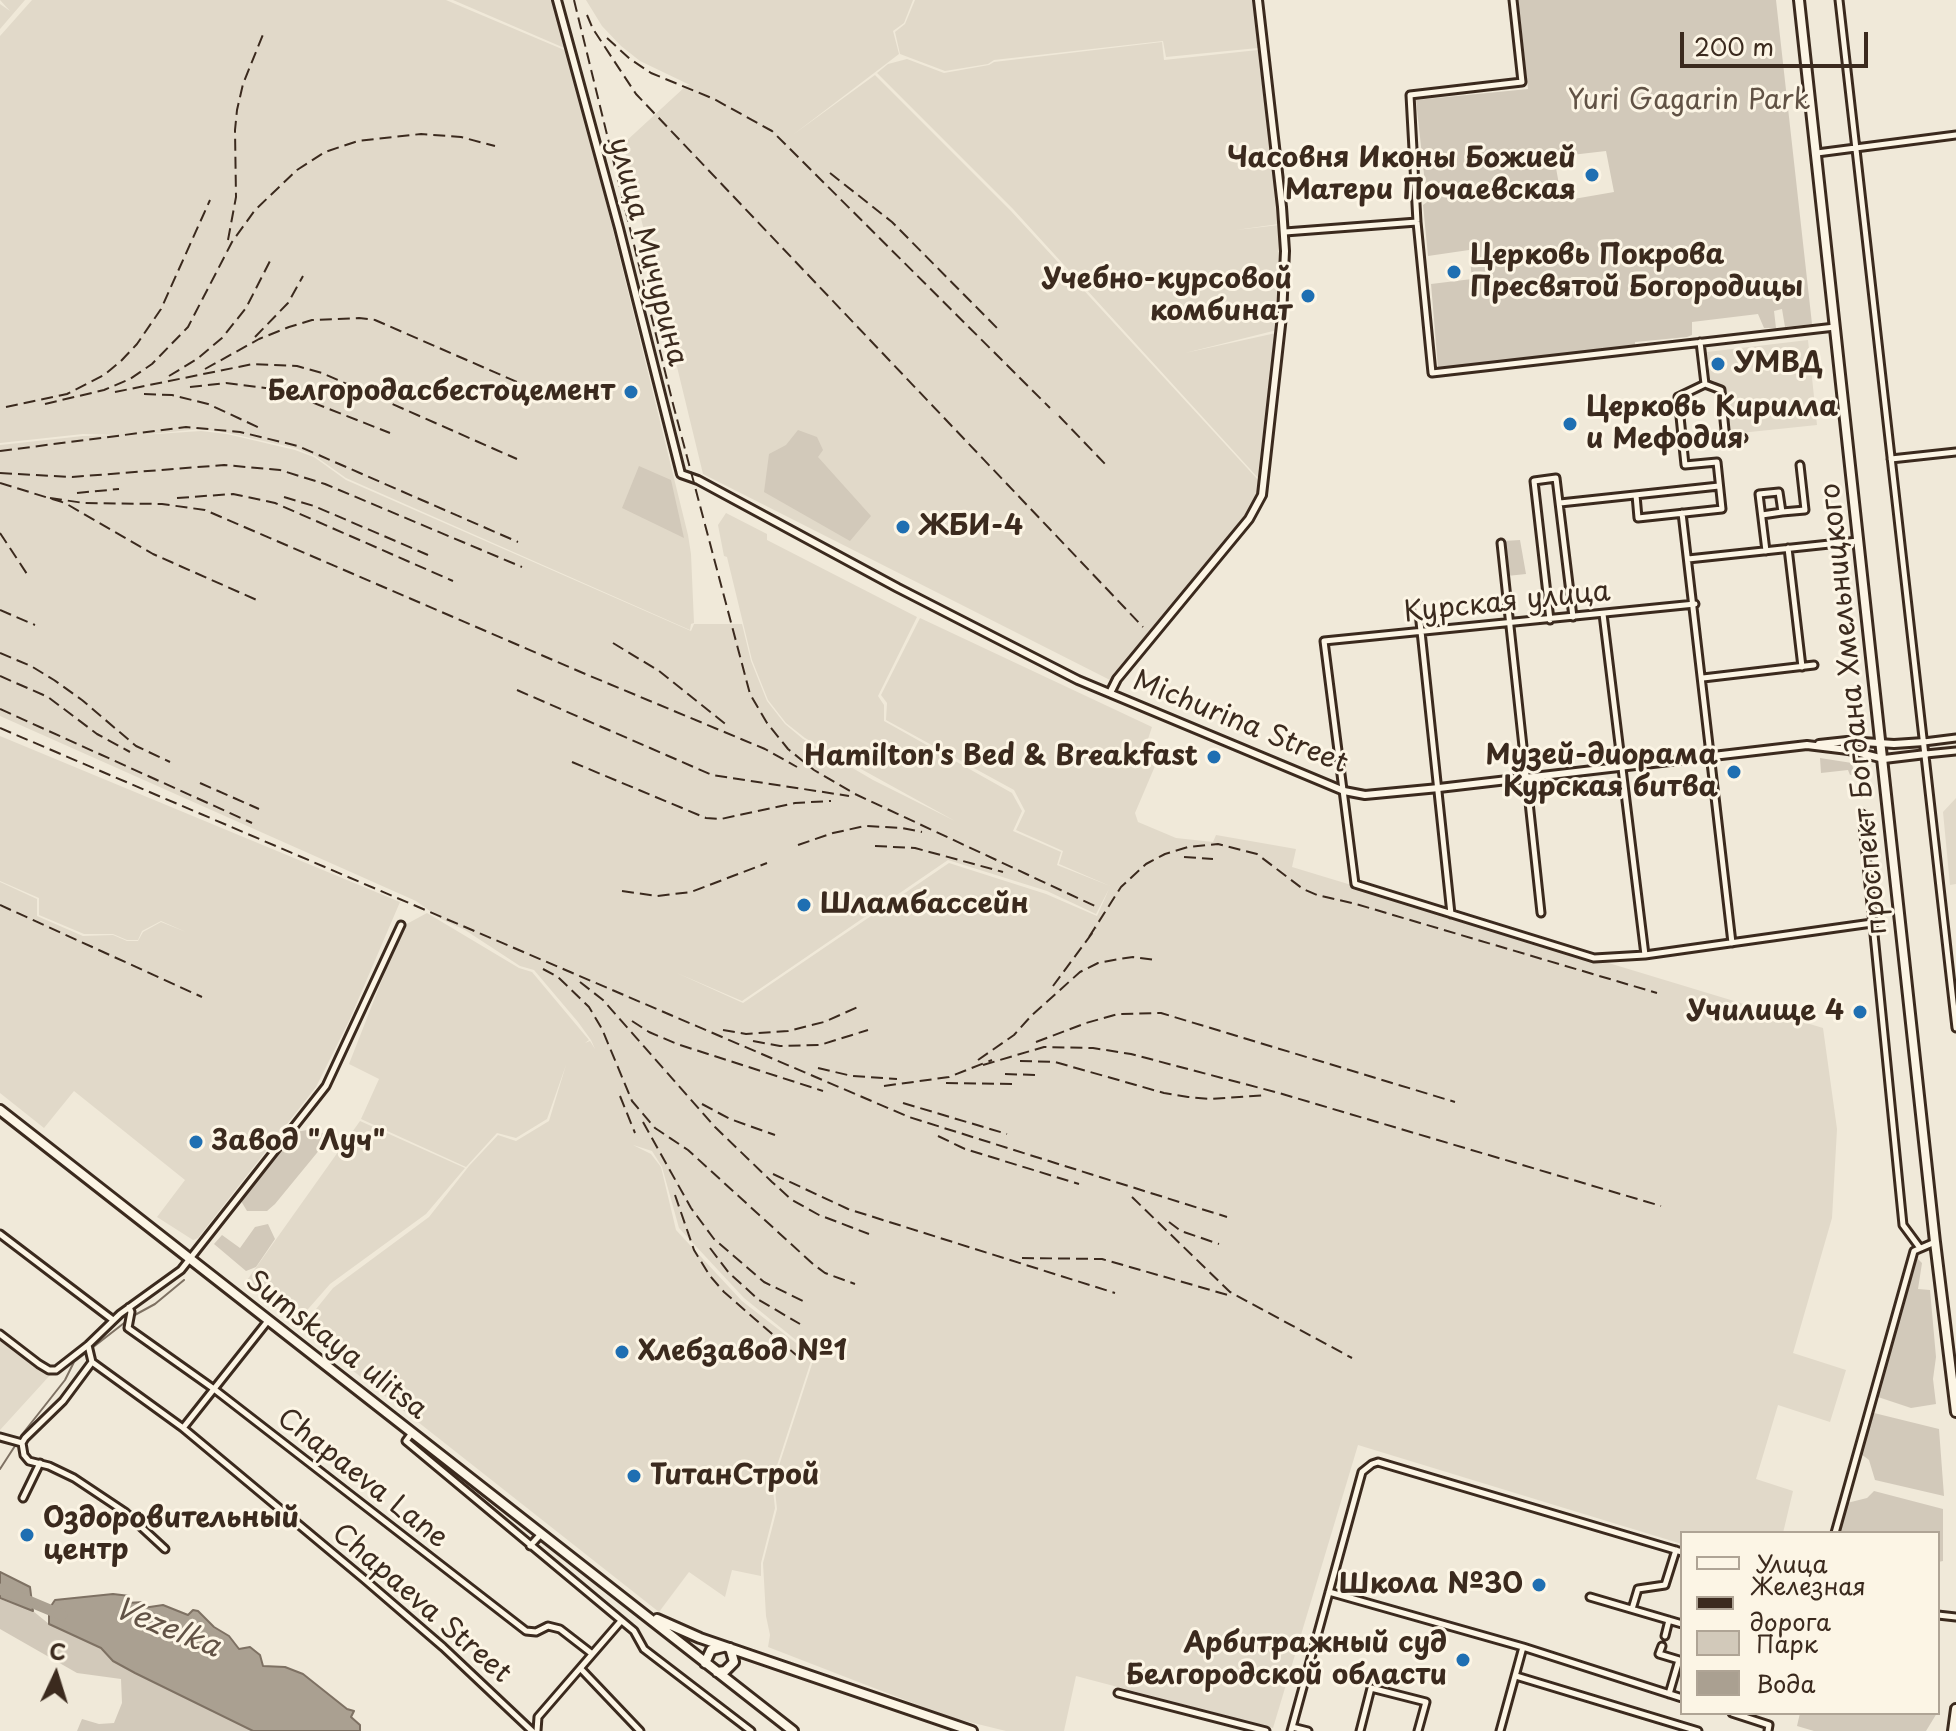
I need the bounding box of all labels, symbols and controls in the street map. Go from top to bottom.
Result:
scale bar [1684,16,1872,66]
text: 200 m [1694,28,1774,64]
park label: Yuri Gagarin Park [1567,84,1811,118]
street label: улица Мичурина [600,134,694,370]
place label: Часовня Иконы Божией Матери Почаевская [1227,142,1576,208]
marker: Часовня Иконы Божией Матери Почаевская [1583,166,1601,184]
place label: Церковь Покрова Пресвятой Богородицы [1470,239,1803,305]
place label: Учебно-курсовой комбинат [1041,263,1292,329]
marker: Церковь Покрова Пресвятой Богородицы [1445,263,1463,281]
marker: Учебно-курсовой комбинат [1299,287,1317,305]
place label: УМВД [1734,347,1823,381]
marker: УМВД [1709,355,1727,373]
place label: Белгородасбестоцемент [267,375,615,409]
marker: Белгородасбестоцемент [622,383,640,401]
place label: Церковь Кирилла и Мефодия [1586,391,1838,457]
marker: Церковь Кирилла и Мефодия [1561,415,1579,433]
street label: проспект Богдана Хмельницкого [1815,481,1895,937]
place label: ЖБИ-4 [919,510,1023,544]
marker: ЖБИ-4 [894,518,912,536]
street label: Курская улица [1402,575,1612,631]
street label: Michurina Street [1128,665,1352,781]
place label: Музей-диорама Курская битва [1486,739,1718,805]
place label: Hamilton's Bed & Breakfast [804,740,1198,774]
marker: Hamilton's Bed & Breakfast [1205,748,1223,766]
marker: Музей-диорама Курская битва [1725,763,1743,781]
place label: Шламбассейн [820,888,1029,922]
marker: Шламбассейн [795,896,813,914]
place label: Училище 4 [1686,995,1844,1029]
marker: Училище 4 [1851,1003,1869,1021]
place label: Завод "Луч" [212,1125,385,1159]
marker: Завод "Луч" [187,1133,205,1151]
street label: Sumskaya ulitsa [238,1265,434,1427]
place label: Хлебзавод №1 [638,1335,847,1369]
marker: Хлебзавод №1 [613,1343,631,1361]
street label: Chapaeva Lane [270,1402,454,1556]
place label: ТитанСтрой [650,1459,819,1493]
marker: ТитанСтрой [625,1467,643,1485]
place label: Оздоровительный центр [43,1502,299,1568]
street label: Chapaeva Street [325,1517,517,1691]
marker: Оздоровительный центр [18,1526,36,1544]
legend [1680,1531,1940,1715]
text: Улица [1756,1545,1828,1581]
text: Железная дорога [1750,1567,1866,1639]
place label: Школа №30 [1339,1568,1523,1602]
marker: Школа №30 [1530,1576,1548,1594]
water label: Vezelka [109,1592,225,1666]
text: Парк [1756,1625,1818,1661]
place label: Арбитражный суд Белгородской области [1126,1627,1447,1693]
text: С [48,1634,67,1668]
north arrow [16,1635,96,1715]
marker: Арбитражный суд Белгородской области [1454,1651,1472,1669]
text: Вода [1756,1665,1815,1701]

